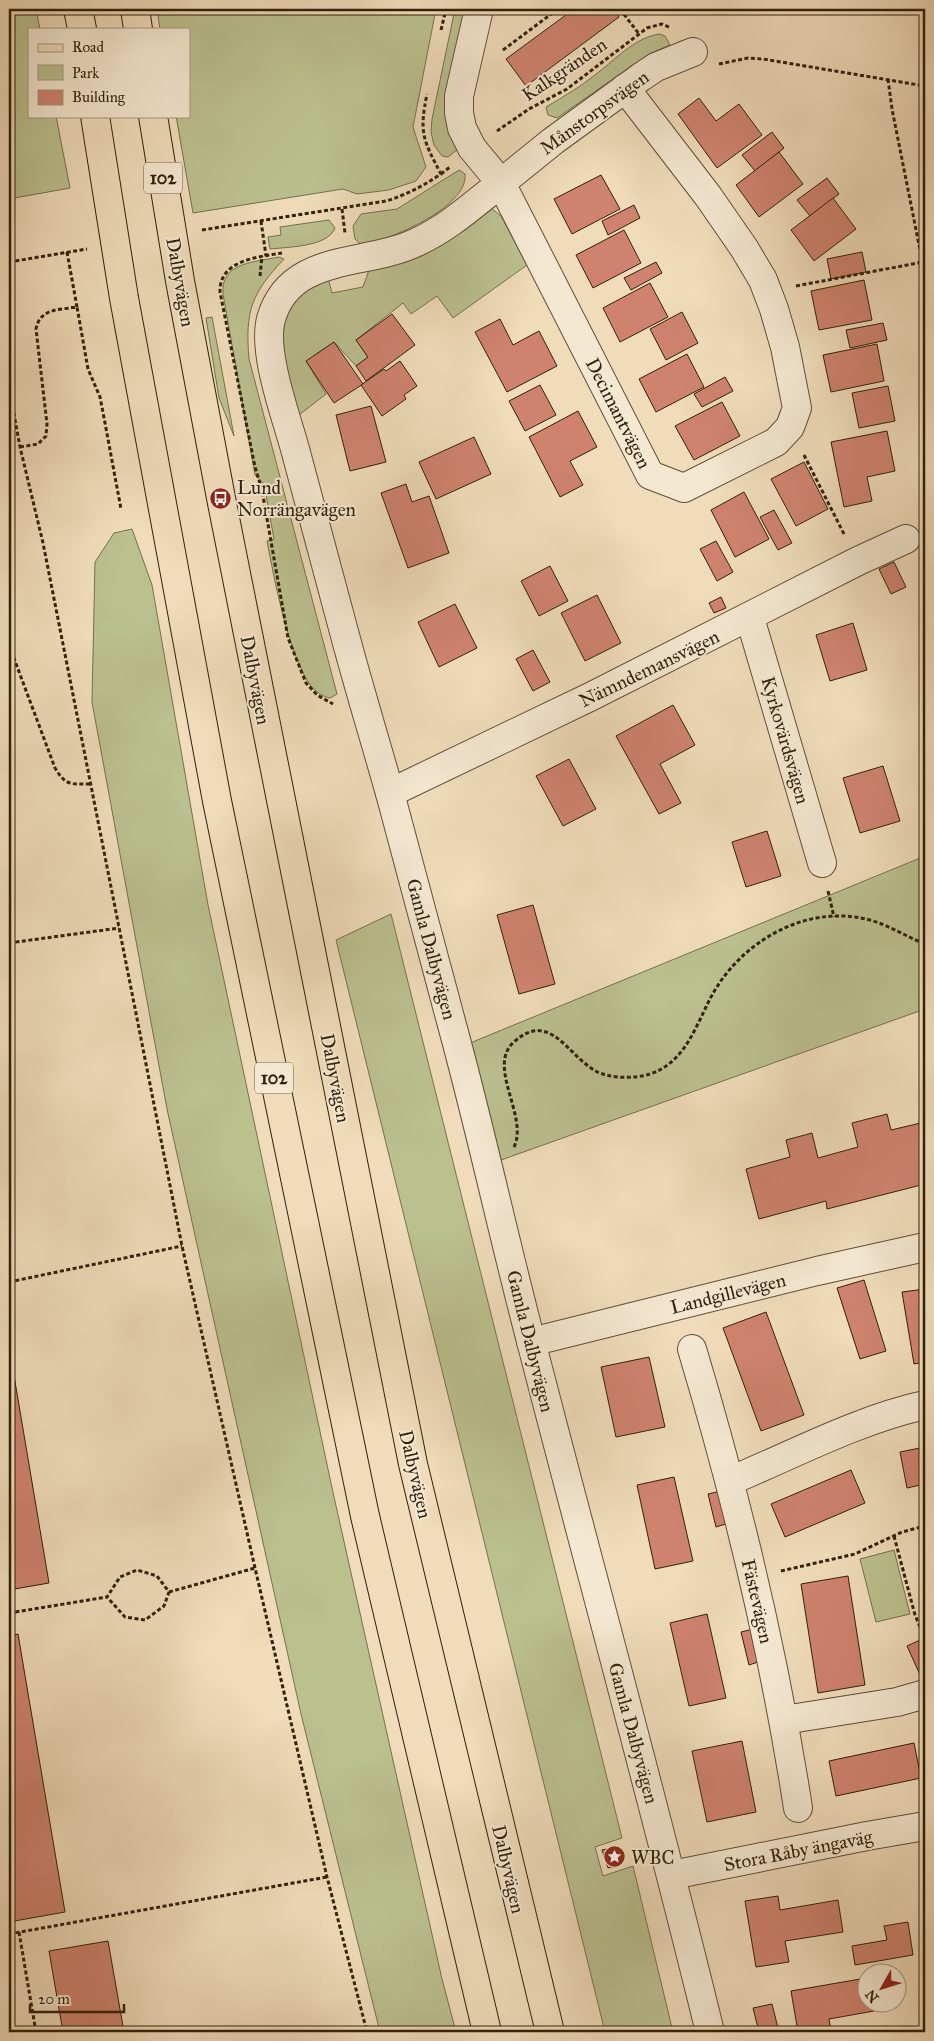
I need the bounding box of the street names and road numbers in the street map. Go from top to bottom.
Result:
street label: Kalkgränden [517,33,612,107]
street label: Månstorpsvägen [535,65,654,160]
road number: 102 [144,162,182,194]
street label: Dalbyvägen [160,236,200,329]
street label: Decimantvägen [580,354,656,473]
street label: Nämndemansvägen [575,625,723,713]
street label: Dalbyvägen [235,634,275,727]
street label: Kyrkovärdsvägen [755,674,815,807]
street label: Gamla Dalbyvägen [401,876,461,1023]
street label: Dalbyvägen [315,1032,355,1125]
road number: 102 [255,1062,293,1094]
street label: Gamla Dalbyvägen [501,1268,559,1415]
street label: Landgillevägen [668,1268,788,1320]
street label: Dalbyvägen [393,1428,437,1521]
street label: Fästevägen [736,1557,778,1646]
street label: Gamla Dalbyvägen [603,1660,663,1807]
street label: Dalbyvägen [486,1823,530,1916]
street label: Stora Råby ängaväg [722,1825,875,1877]

